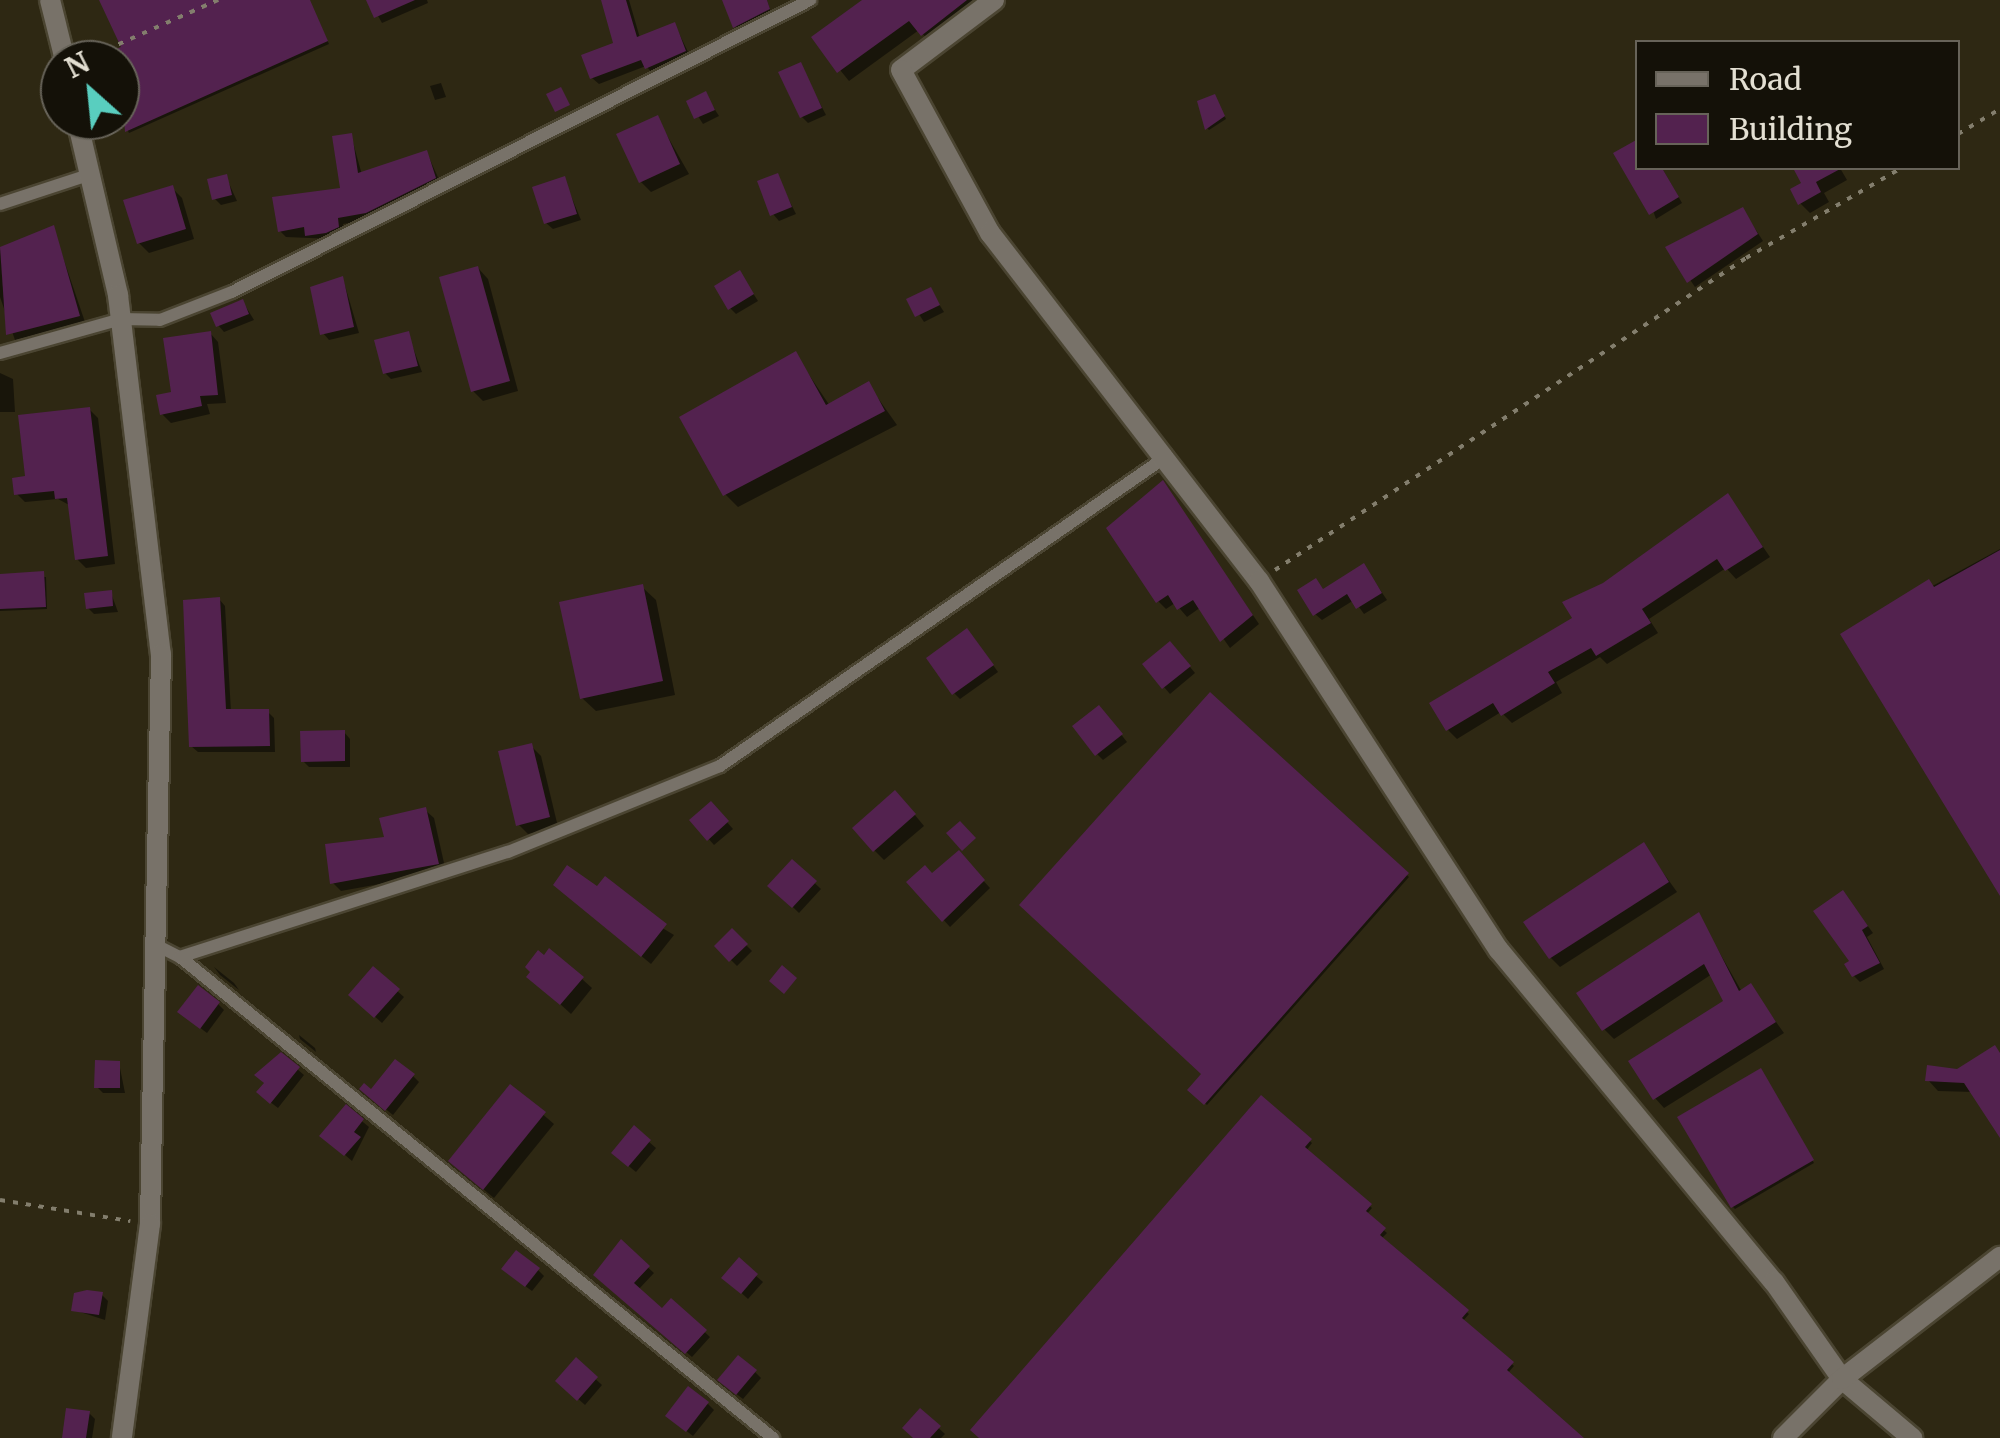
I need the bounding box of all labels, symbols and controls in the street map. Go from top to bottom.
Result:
north arrow [40,40,140,140]
legend [1635,40,1960,170]
text: N [59,44,95,86]
text: Road [1729,60,1802,98]
text: Building [1729,110,1852,148]

